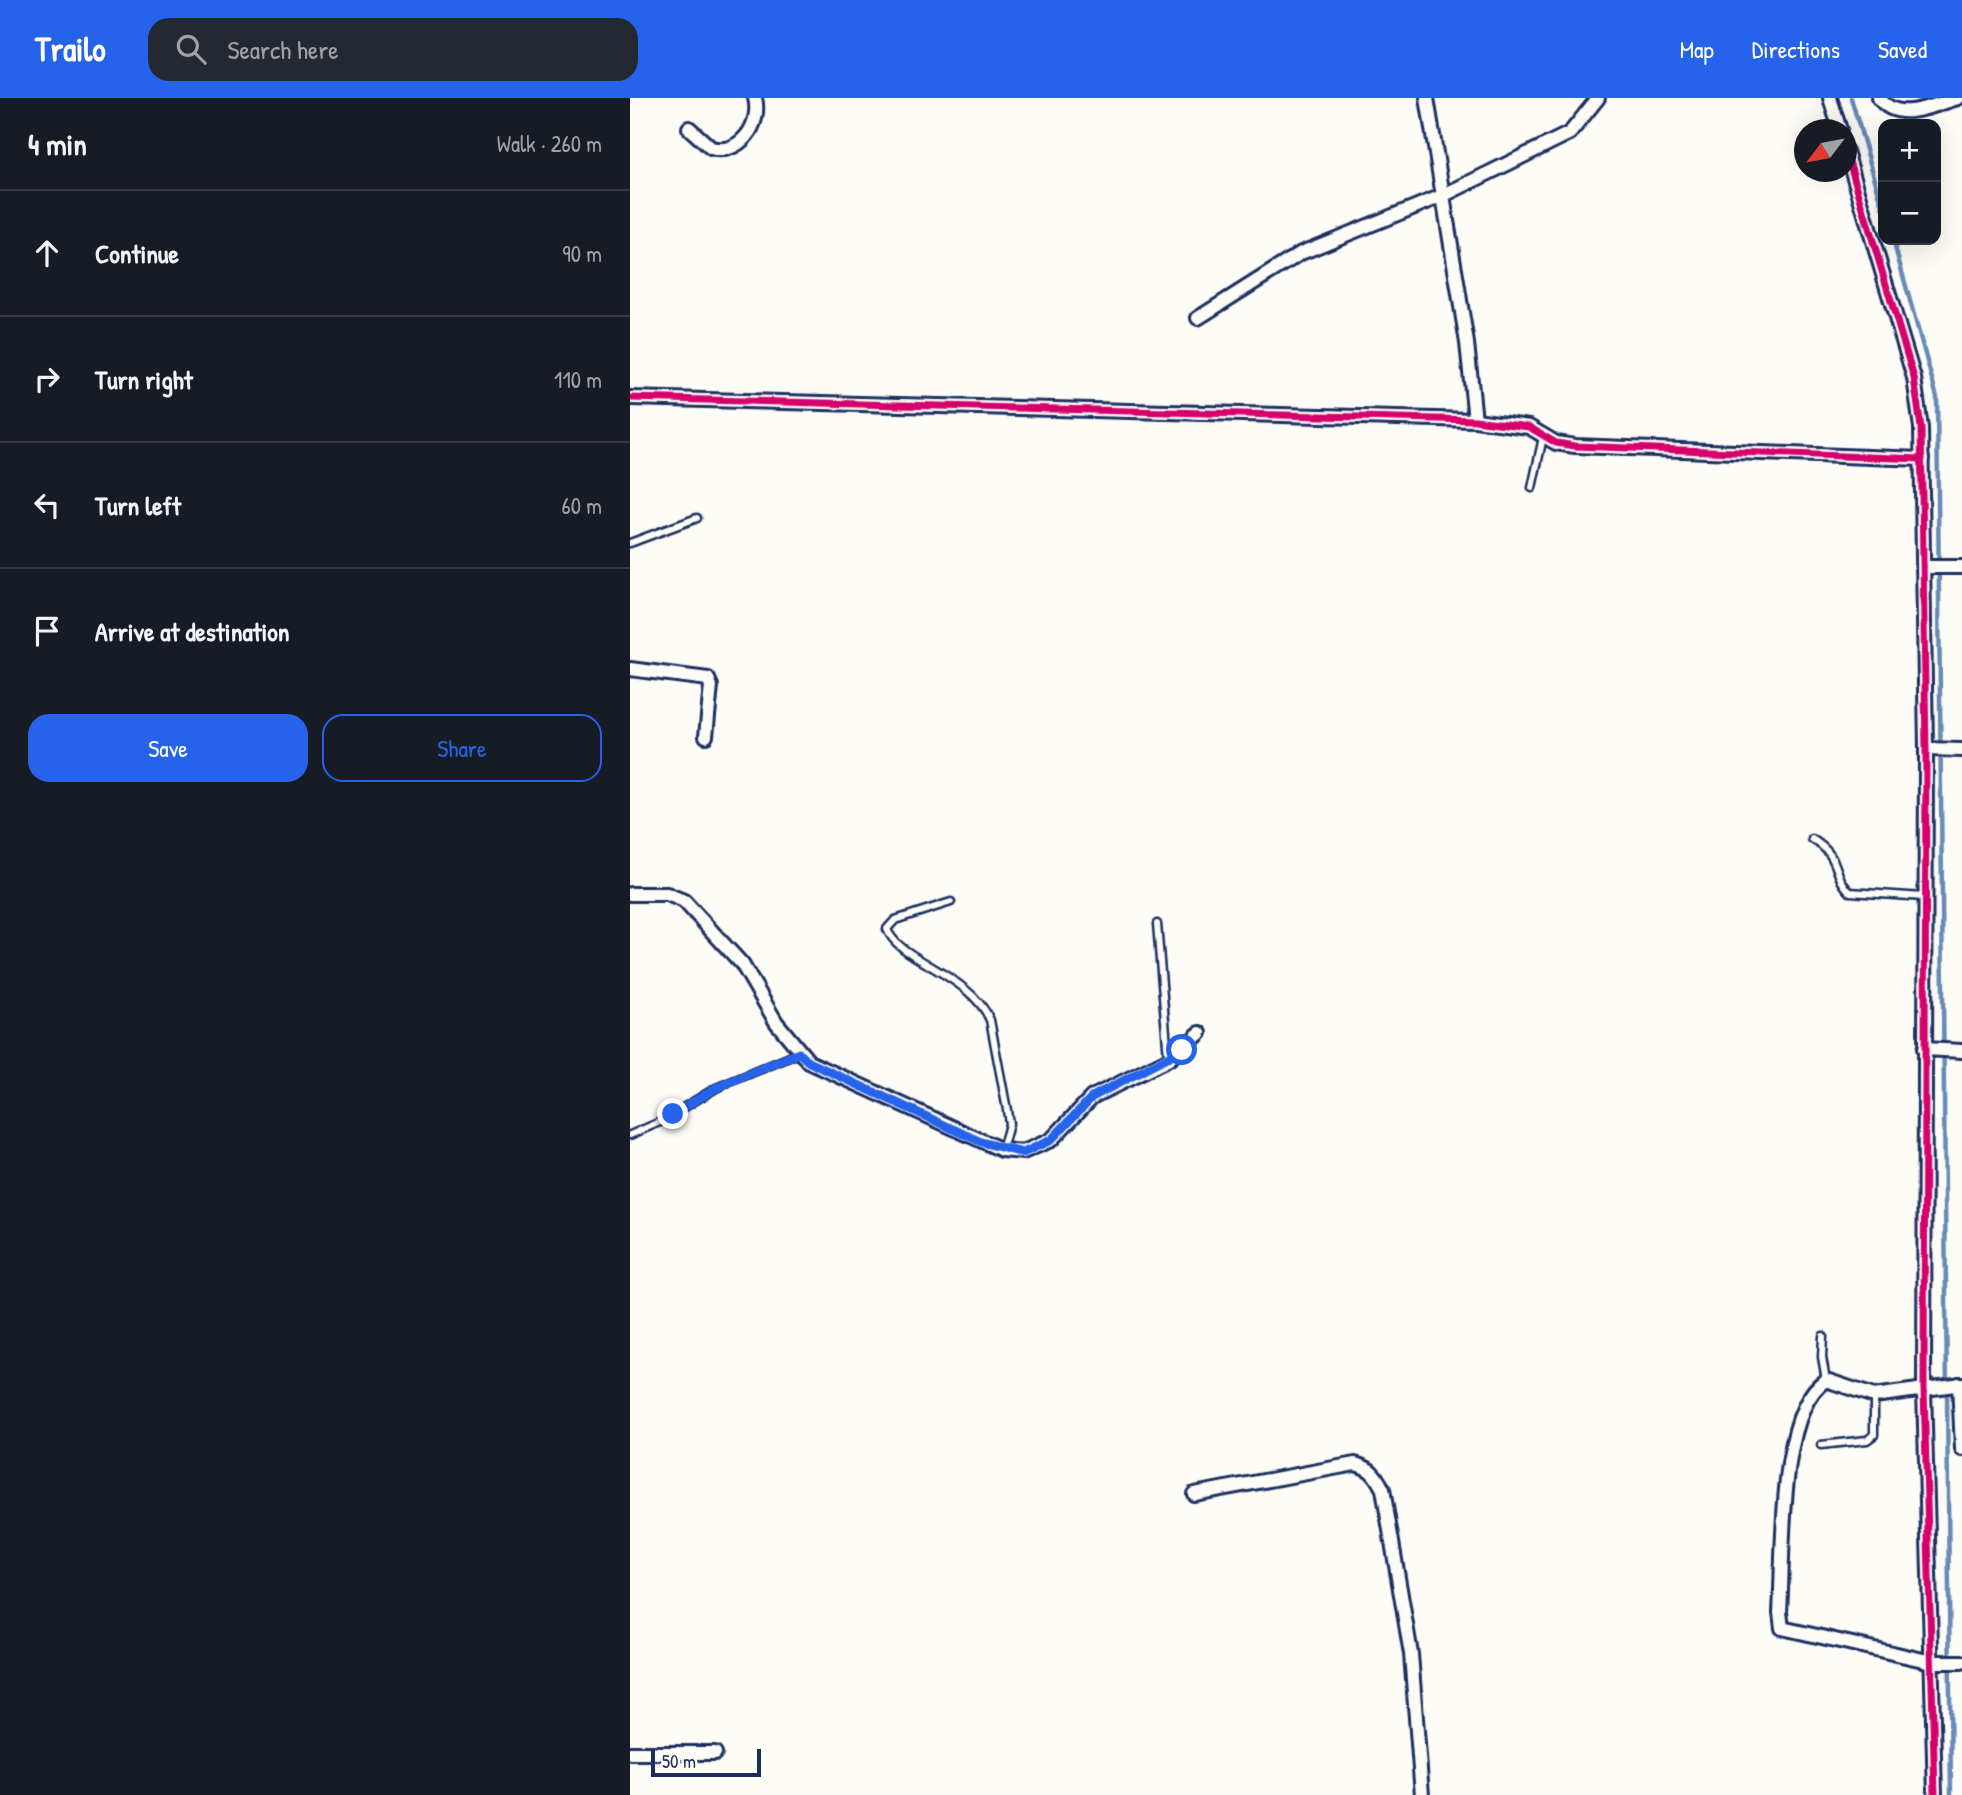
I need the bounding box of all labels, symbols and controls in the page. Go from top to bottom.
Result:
search box [148,18,638,81]
text: Trailo [35,27,106,71]
icon: search [172,30,210,68]
text: Search here [228,32,339,67]
text: Map [1680,33,1714,65]
text: Directions [1752,33,1840,65]
text: Saved [1878,33,1927,65]
north arrow [1794,119,1857,182]
map controls [1878,119,1941,245]
button: + [1878,119,1941,182]
text: 4 min [28,124,87,164]
text: Walk · 260 m [497,128,602,159]
button: − [1878,182,1941,245]
icon: ahead [28,234,66,272]
text: Continue [95,236,179,271]
text: 90 m [562,238,602,269]
icon: right [28,360,66,398]
text: Turn right [95,362,193,397]
text: 110 m [554,364,602,395]
icon: left [28,486,66,524]
text: Turn left [95,488,181,523]
text: 60 m [562,490,602,521]
icon: arrive [28,612,66,650]
text: Arrive at destination [95,614,290,649]
button: Save [28,714,308,782]
button: Share [322,714,602,782]
route start [1166,1034,1197,1065]
route end [657,1098,688,1129]
scale bar [651,1746,761,1778]
text: 50 m [662,1748,696,1774]

